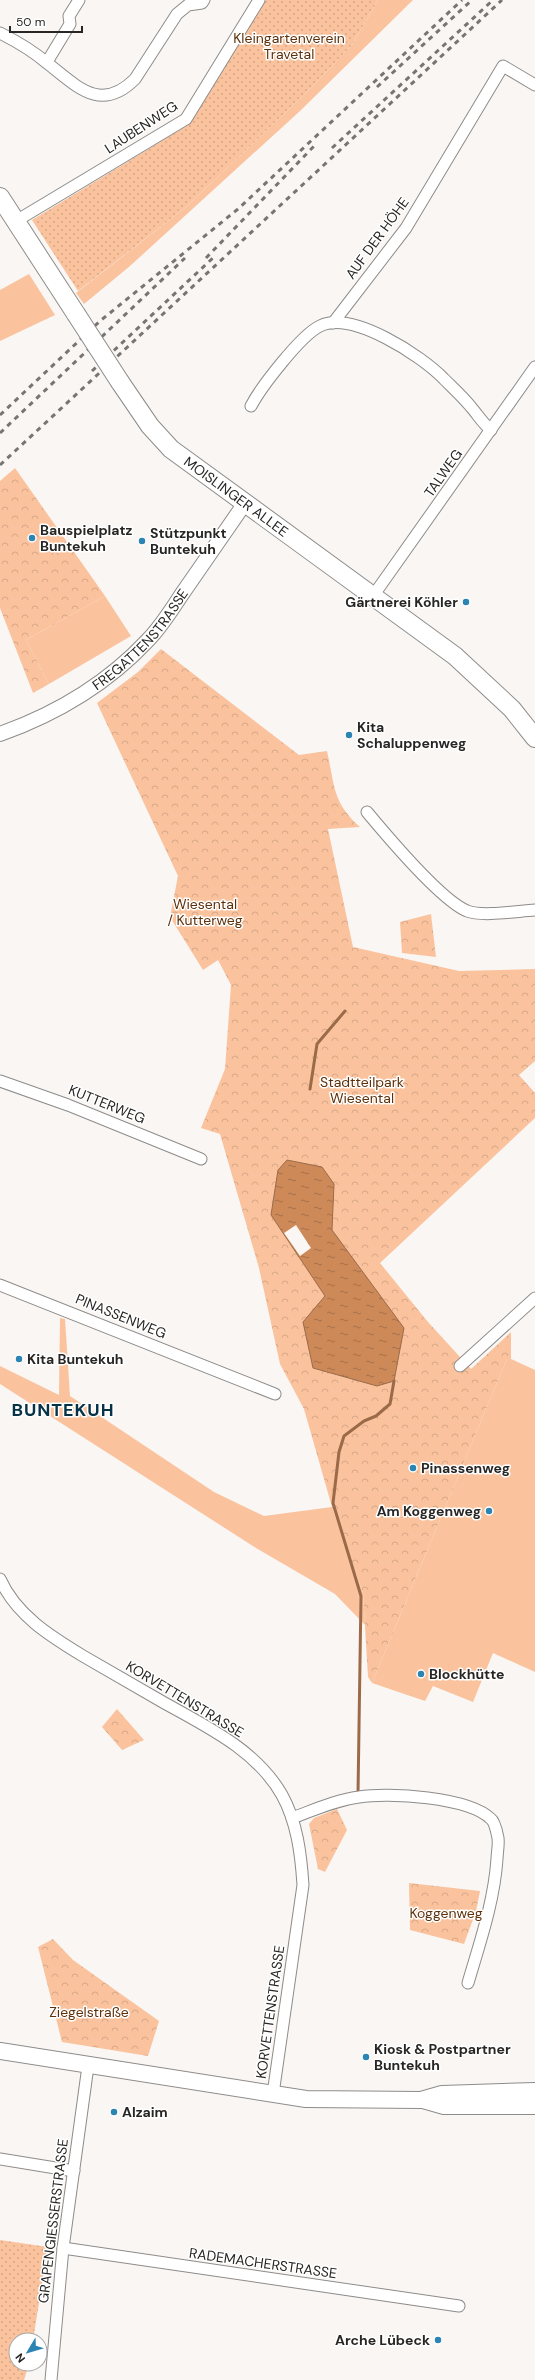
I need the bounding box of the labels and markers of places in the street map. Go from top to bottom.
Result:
place label: Bauspielplatz Buntekuh [40,521,132,555]
place label: Stützpunkt Buntekuh [150,524,227,558]
marker: Bauspielplatz Buntekuh [27,533,37,543]
marker: Stützpunkt Buntekuh [137,536,147,546]
place label: Gärtnerei Köhler [345,593,458,611]
marker: Gärtnerei Köhler [461,597,471,607]
place label: Kita Schaluppenweg [357,718,466,752]
marker: Kita Schaluppenweg [344,730,354,740]
place label: Kita Buntekuh [27,1350,123,1368]
marker: Kita Buntekuh [14,1354,24,1364]
place label: Pinassenweg [421,1459,510,1477]
marker: Pinassenweg [408,1463,418,1473]
place label: Am Koggenweg [377,1502,481,1520]
marker: Am Koggenweg [484,1506,494,1516]
place label: Blockhütte [429,1665,504,1683]
marker: Blockhütte [416,1669,426,1679]
place label: Kiosk & Postpartner Buntekuh [374,2040,511,2074]
marker: Kiosk & Postpartner Buntekuh [361,2052,371,2062]
place label: Alzaim [122,2103,168,2121]
marker: Alzaim [109,2107,119,2117]
place label: Arche Lübeck [335,2331,430,2349]
marker: Arche Lübeck [433,2335,443,2345]

